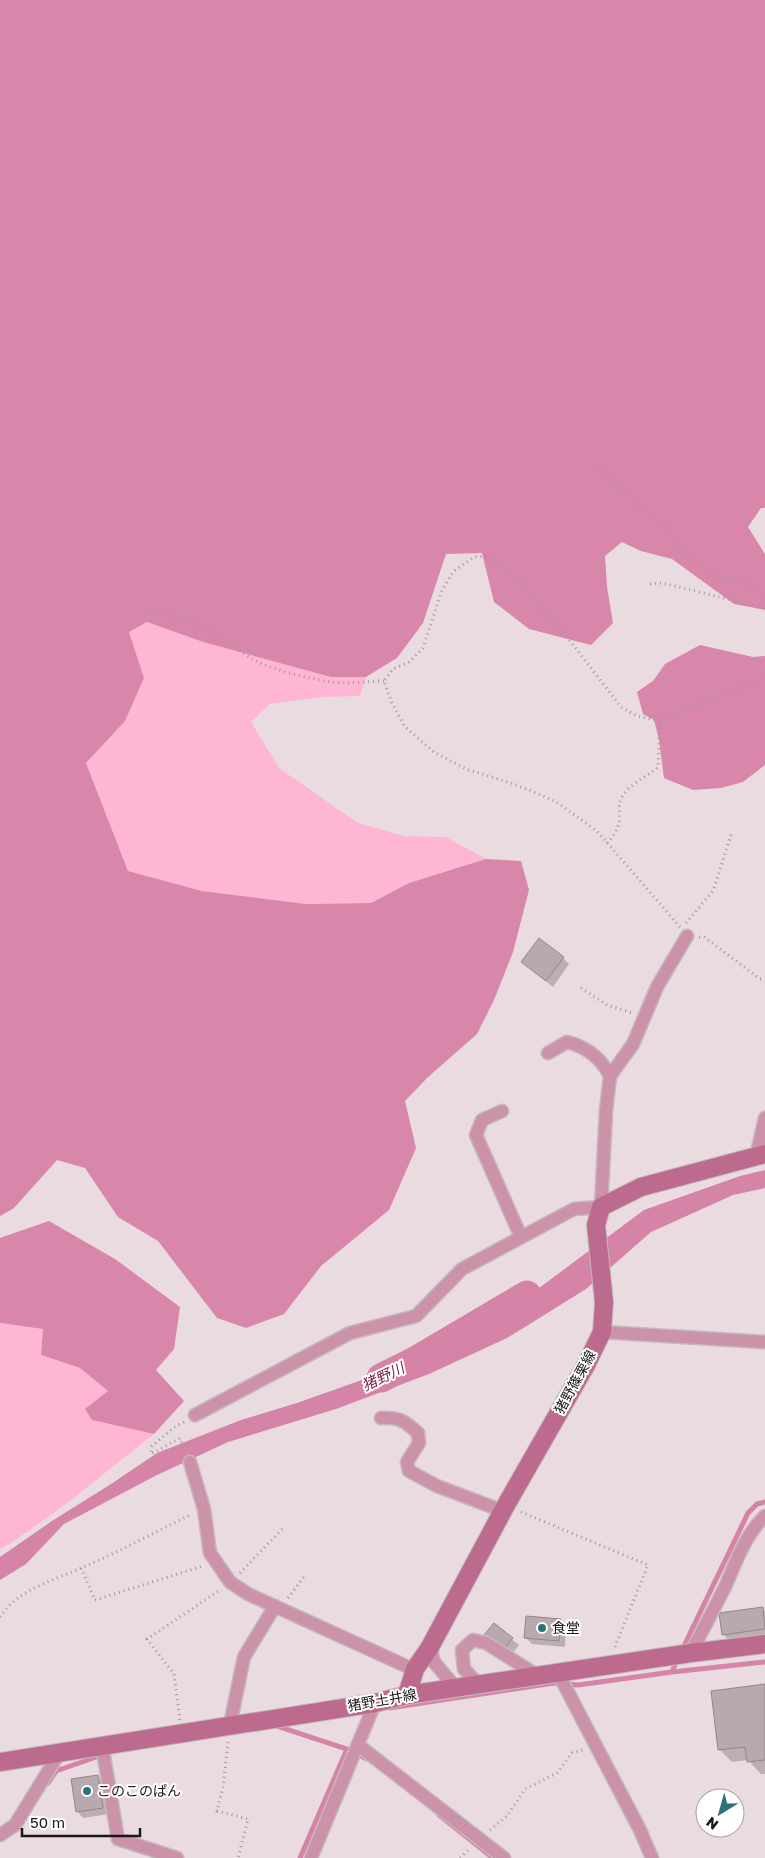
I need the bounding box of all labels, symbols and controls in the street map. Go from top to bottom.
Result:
street label: 猪野篠栗線 [550,1347,599,1416]
water label: 猪野川 [358,1357,409,1394]
place label: 食堂 [552,1619,580,1636]
marker: 食堂 [536,1622,548,1634]
street label: 猪野土井線 [346,1685,418,1714]
place label: このこのぱん [97,1782,181,1799]
marker: このこのぱん [81,1785,93,1797]
north arrow [695,1788,745,1838]
scale bar [22,1806,140,1838]
text: 50 m [30,1813,65,1831]
text: N [703,1814,721,1834]

